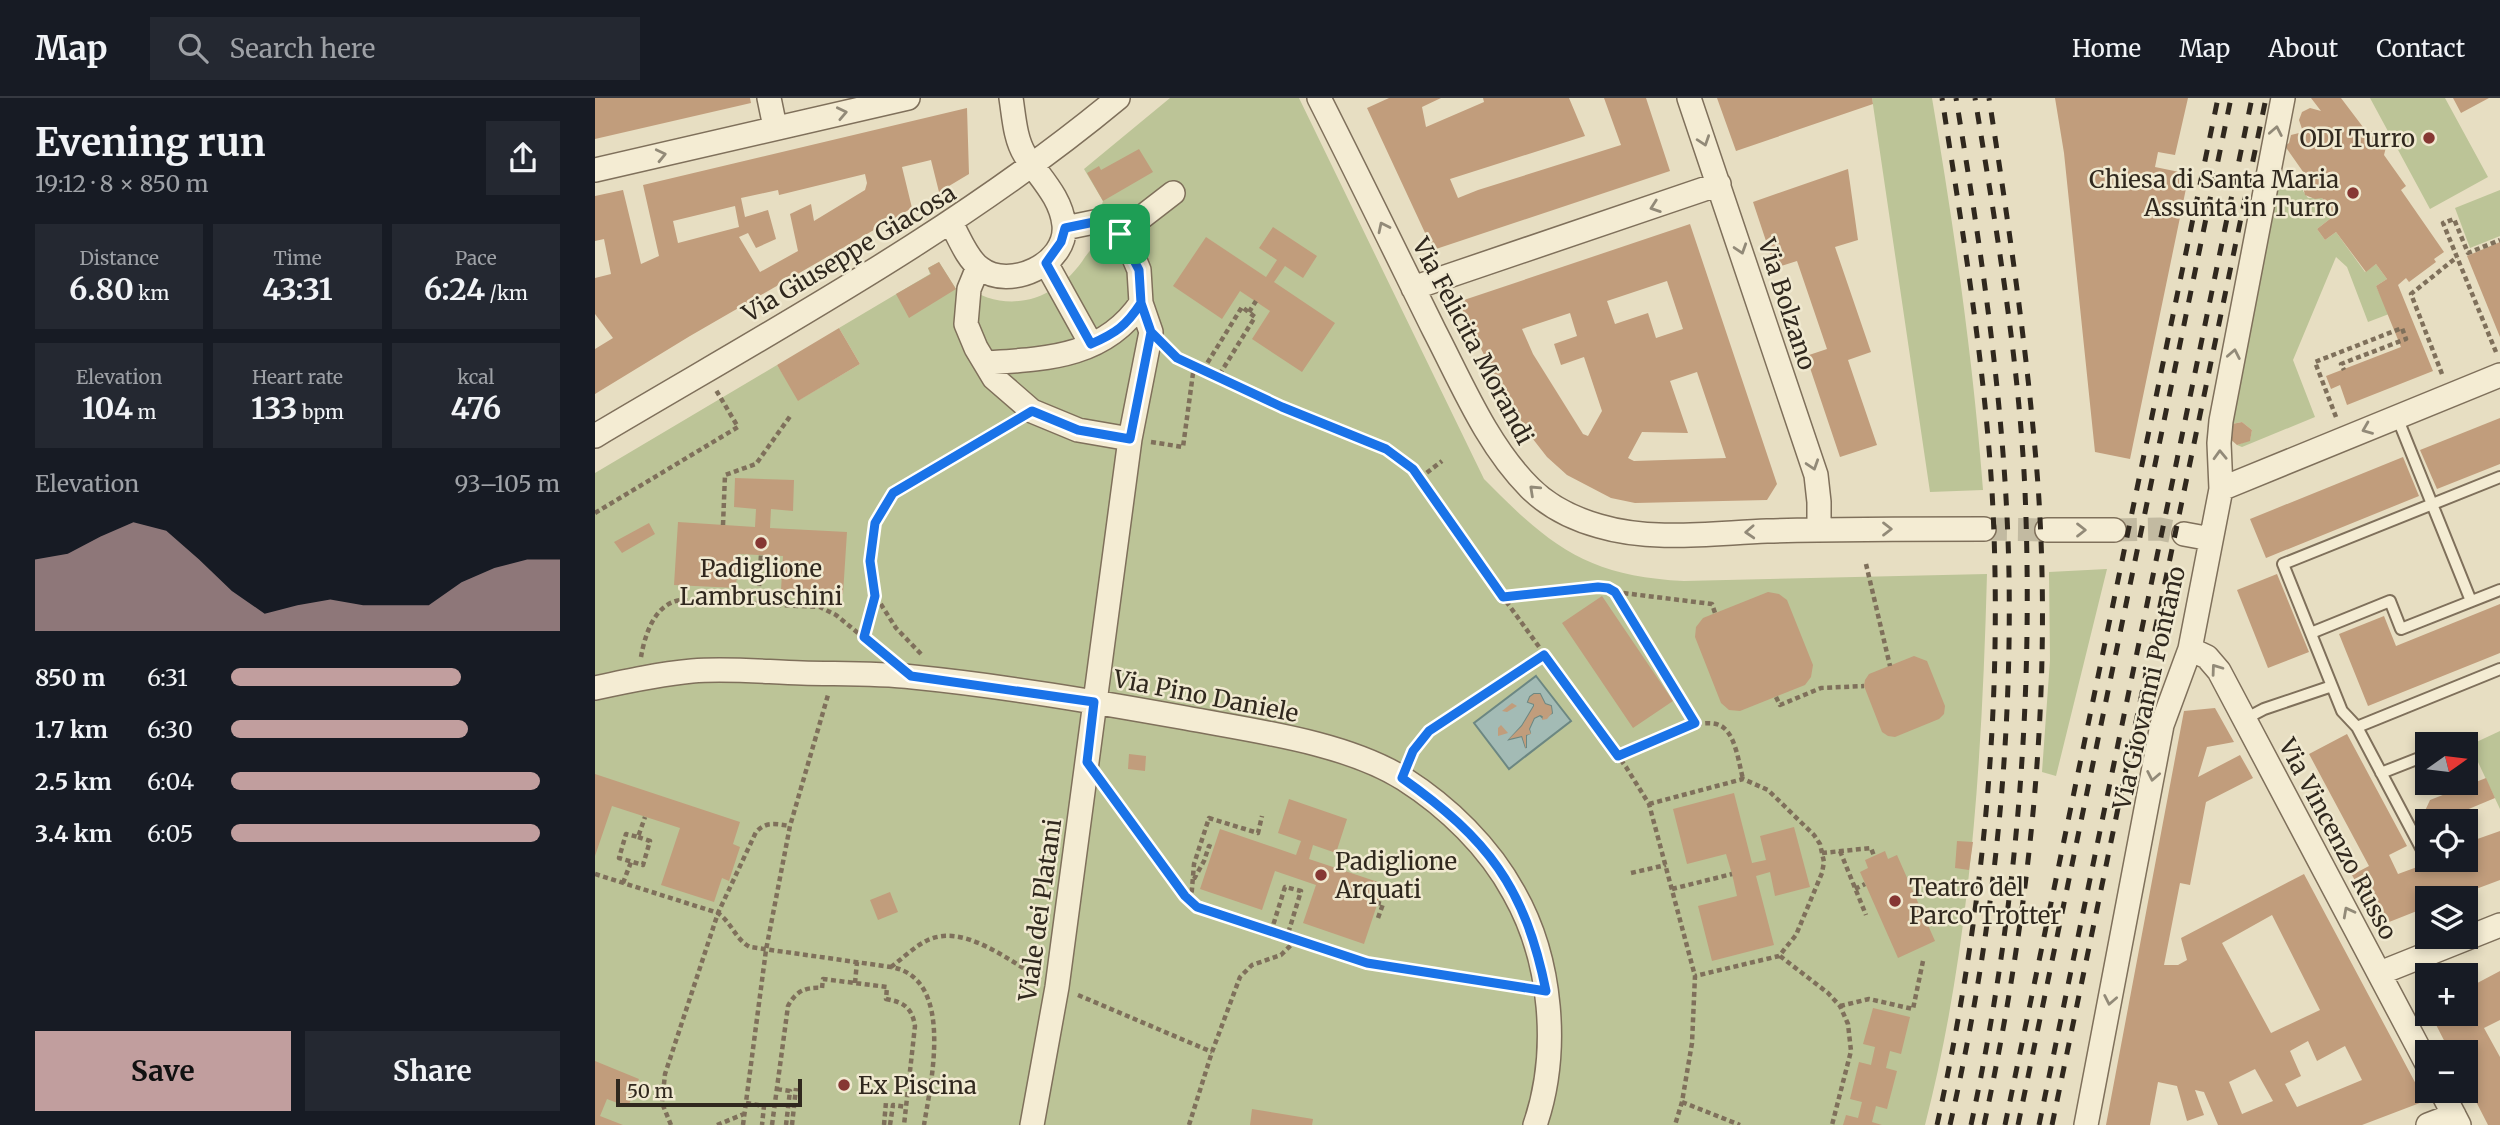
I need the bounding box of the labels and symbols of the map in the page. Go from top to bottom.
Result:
one-way arrow [836,106,848,121]
place label: ODI Turro [2299,123,2415,154]
one-way arrow [2268,125,2283,137]
marker: ODI Turro [2421,130,2437,146]
one-way arrow [1696,135,1710,147]
one-way arrow [655,148,667,163]
place label: Chiesa di Santa Maria Assunta in Turro [2089,164,2339,223]
street label: Via Giuseppe Giacosa [736,177,961,329]
marker: Chiesa di Santa Maria Assunta in Turro [2345,185,2361,201]
one-way arrow [1649,198,1661,213]
pin [1090,204,1150,264]
one-way arrow [1377,222,1391,234]
street label: Via Felicita Morandi [1405,231,1541,450]
street label: Via Bolzano [1751,233,1823,374]
one-way arrow [1733,243,1747,255]
one-way arrow [2226,348,2241,360]
one-way arrow [2362,421,2374,435]
one-way arrow [2212,449,2227,460]
one-way arrow [1805,458,1819,471]
one-way arrow [1529,486,1542,499]
one-way arrow [1882,521,1893,537]
one-way arrow [2076,522,2086,538]
one-way arrow [1745,525,1756,540]
marker: Padiglione Lambruschini [753,535,769,551]
place label: Padiglione Lambruschini [680,553,843,612]
street label: Via Giovanni Pontano [2106,563,2192,814]
street label: Via Pino Daniele [1110,663,1301,729]
one-way arrow [2212,664,2224,677]
street label: Via Vincenzo Russo [2271,732,2404,945]
north arrow [2415,732,2478,794]
one-way arrow [2146,770,2161,782]
street label: Viale dei Platani [1012,816,1068,1004]
place label: Padiglione Arquati [1334,846,1457,905]
marker: Padiglione Arquati [1313,867,1329,883]
place label: Teatro del Parco Trotter [1909,872,2061,931]
marker: Teatro del Parco Trotter [1887,893,1903,909]
one-way arrow [2342,907,2356,919]
one-way arrow [2103,994,2118,1006]
place label: Ex Piscina [858,1070,977,1101]
scale bar [616,1076,801,1108]
marker: Ex Piscina [836,1077,852,1093]

